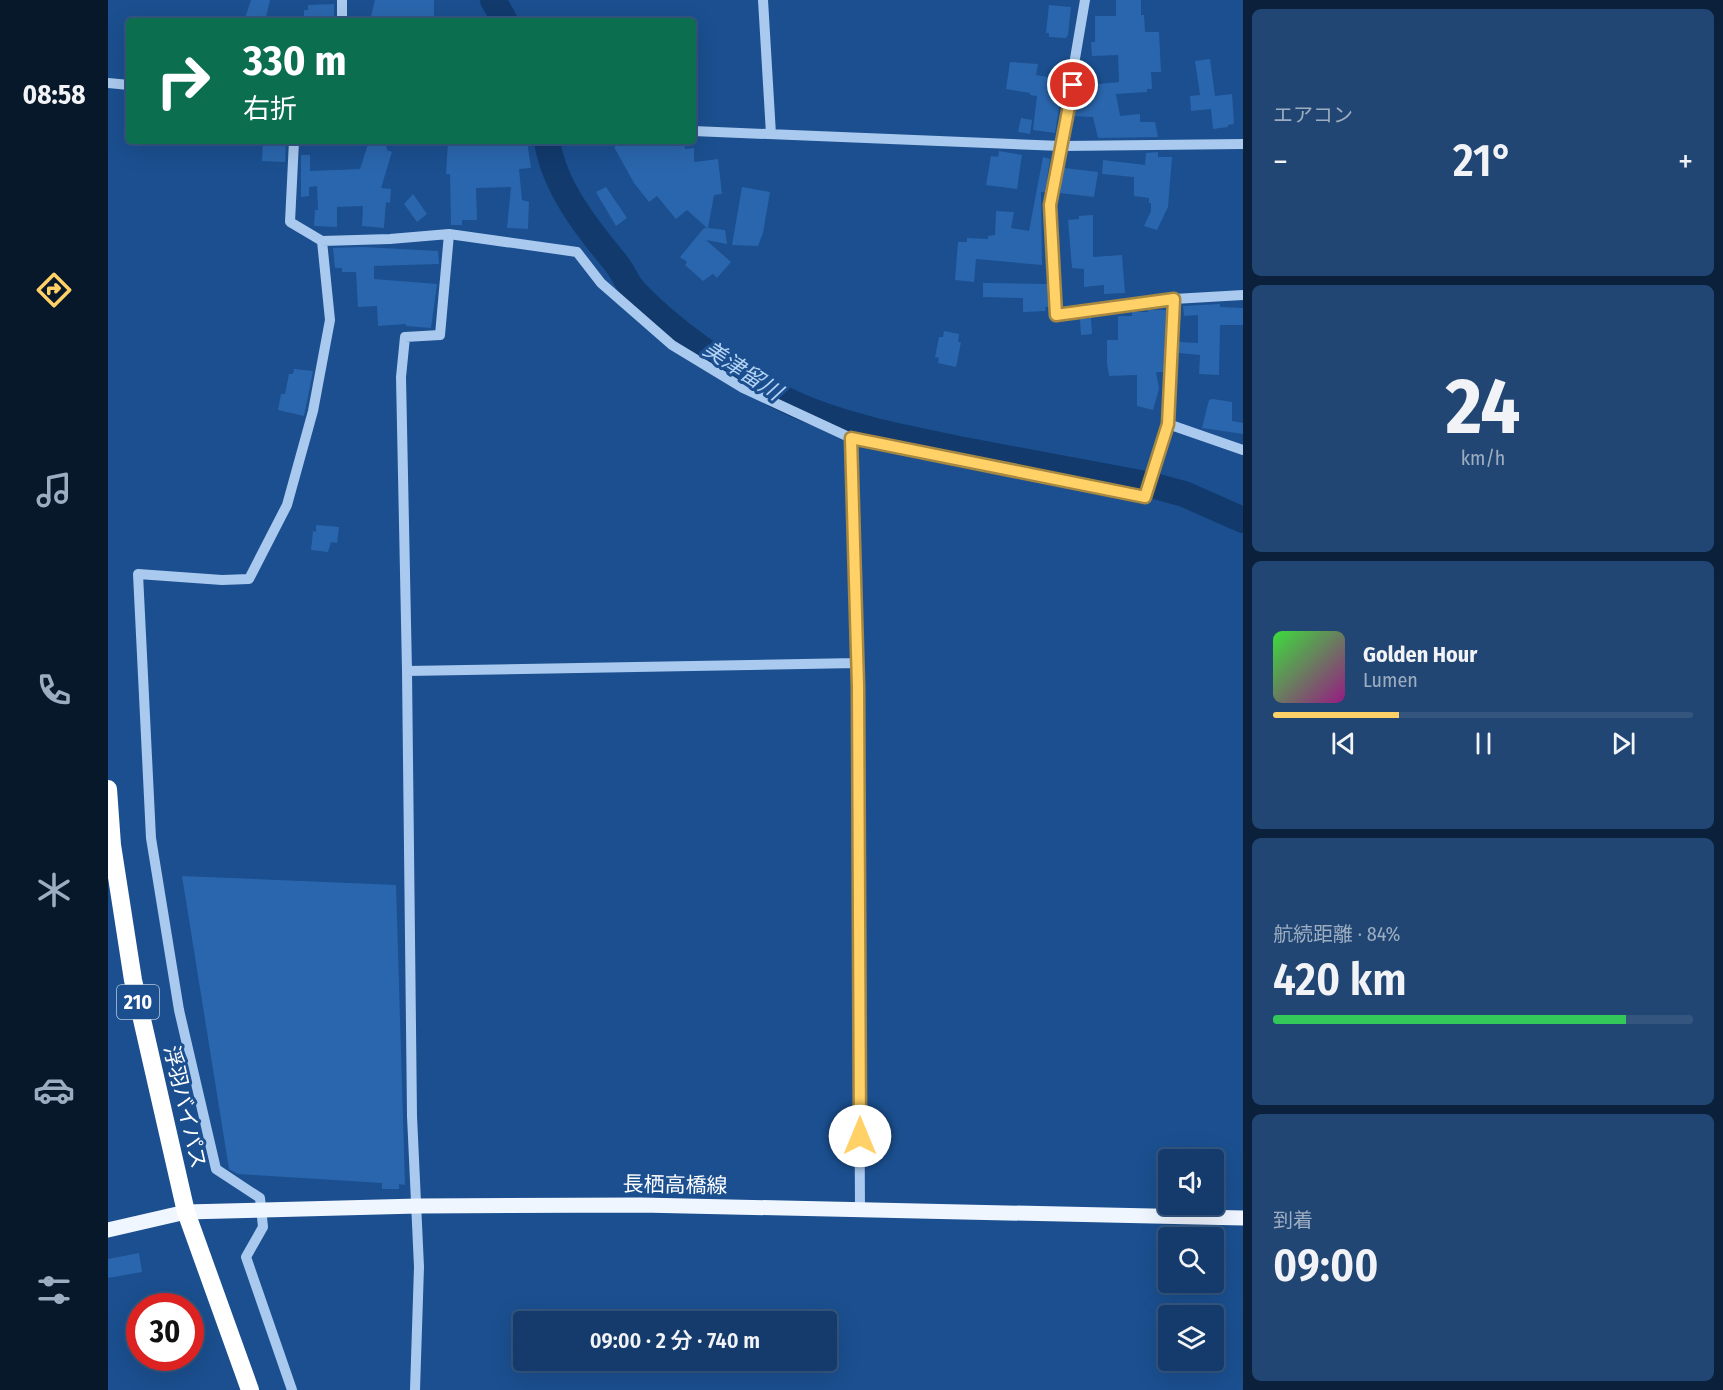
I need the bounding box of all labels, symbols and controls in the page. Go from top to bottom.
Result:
text: 330 m [243,36,346,86]
icon: right [144,42,222,120]
pin [1047,59,1098,110]
icon: arrive [1056,68,1089,101]
text: 08:58 [23,79,85,111]
text: 右折 [243,93,297,125]
text: エアコン [1273,103,1353,127]
text: 21° [1453,134,1513,188]
text: − [1273,142,1288,182]
text: + [1678,142,1693,182]
icon: directions [33,269,75,311]
water label: 美津留川 [698,335,789,407]
text: 24 [1446,360,1520,454]
text: km/h [1461,446,1505,470]
icon: music [33,469,75,511]
text: Golden Hour [1363,641,1477,668]
text: Lumen [1363,668,1418,692]
icon: phone [33,669,75,711]
icon: previous [1327,727,1360,760]
icon: pause [1467,727,1500,760]
icon: next [1607,727,1640,760]
icon: climate [33,869,75,911]
text: 航続距離 · 84% [1273,922,1400,946]
text: 420 km [1273,953,1407,1007]
road number: 210 [117,985,159,1019]
street label: 浮羽バイパス [158,1043,212,1171]
icon: car [33,1069,75,1111]
position arrow [828,1104,892,1168]
map controls [1158,1149,1224,1371]
button: sound [1158,1149,1224,1215]
street label: 長栖高橋線 [622,1171,728,1199]
text: 到着 [1273,1208,1313,1232]
button: search [1158,1227,1224,1293]
text: 09:00 [1273,1239,1378,1293]
icon: filters [33,1269,75,1311]
speed limit sign: 30 [126,1293,204,1371]
button: layers [1158,1305,1224,1371]
text: 09:00 · 2 分 · 740 m [590,1327,760,1354]

